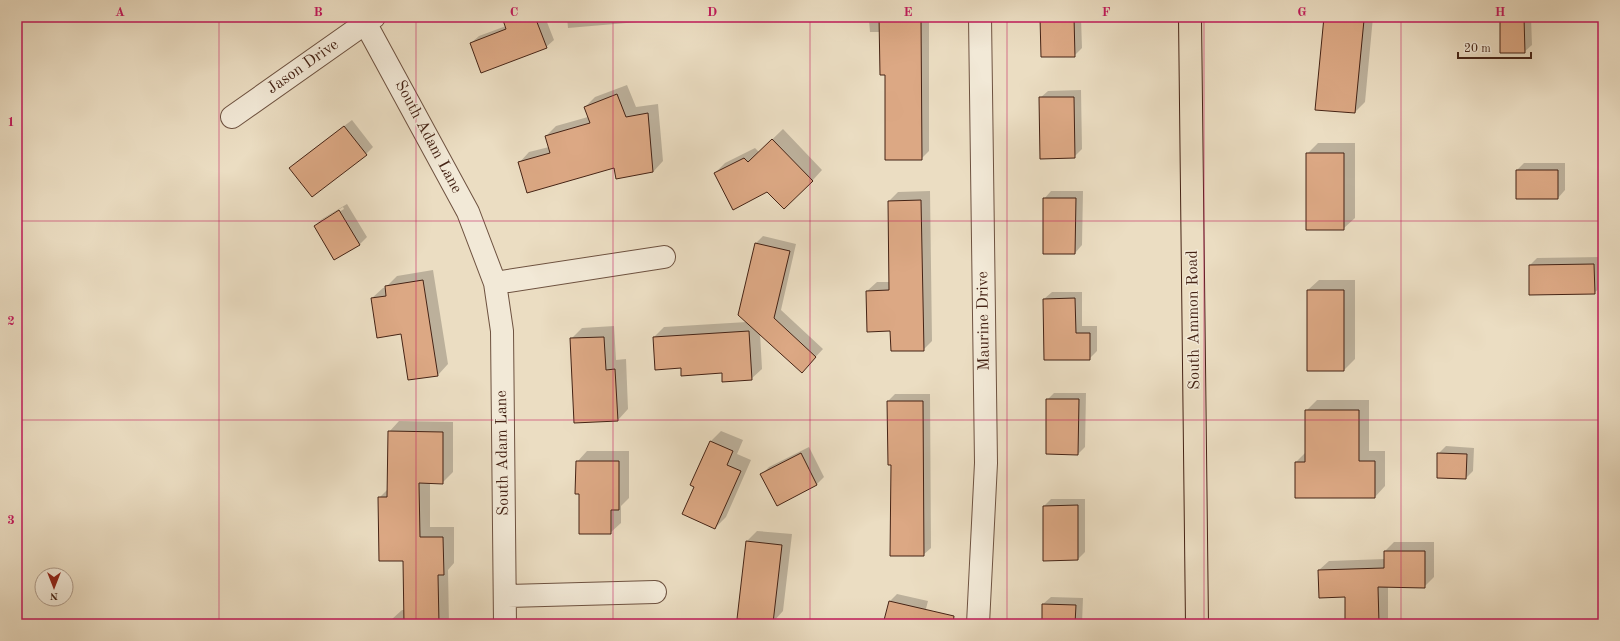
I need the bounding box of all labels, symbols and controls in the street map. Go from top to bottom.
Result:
text: A [115,6,125,19]
text: B [313,6,323,19]
text: C [510,6,518,19]
text: D [707,6,717,19]
text: E [904,6,913,19]
text: F [1102,6,1111,19]
text: G [1297,6,1307,19]
text: H [1495,6,1506,19]
scale bar [1458,34,1531,60]
street label: Jason Drive [264,37,342,97]
text: 20 m [1464,43,1491,55]
street label: South Adam Lane [391,78,465,196]
text: 1 [7,116,15,129]
street label: South Ammon Road [1185,250,1203,390]
street label: Maurine Drive [975,271,993,371]
text: 2 [7,315,15,328]
street label: South Adam Lane [494,390,512,516]
text: 3 [7,514,15,527]
north arrow [34,567,74,607]
text: N [49,590,58,601]

